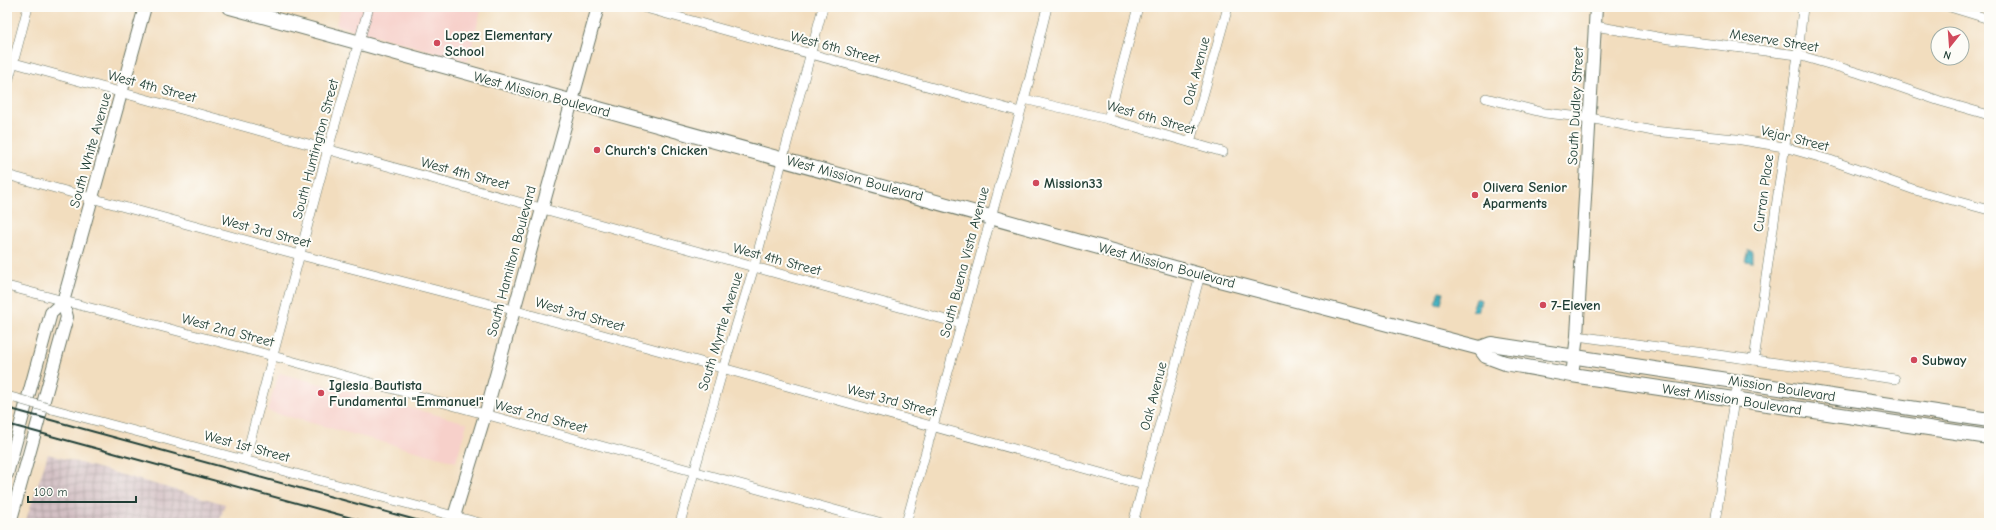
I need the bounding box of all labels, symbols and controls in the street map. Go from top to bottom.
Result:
street label: Meserve Street [1728,25,1820,56]
north arrow [1930,26,1970,66]
place label: Lopez Elementary School [445,27,553,60]
street label: West 6th Street [788,27,882,68]
street label: Oak Avenue [1179,35,1214,107]
marker: Lopez Elementary School [432,38,442,48]
street label: South Dudley Street [1564,46,1587,165]
text: N [1942,48,1953,62]
street label: West 4th Street [106,67,199,107]
street label: West Mission Boulevard [472,68,612,121]
street label: South Huntington Street [289,76,343,221]
street label: South White Avenue [66,90,115,210]
street label: West 6th Street [1105,97,1198,139]
street label: Vejar Street [1759,122,1832,155]
place label: Church's Chicken [605,142,708,159]
marker: Church's Chicken [592,145,602,155]
street label: West Mission Boulevard [785,152,925,205]
street label: Curran Place [1750,153,1777,233]
street label: West 4th Street [419,154,512,194]
place label: Mission33 [1044,175,1103,192]
marker: Mission33 [1031,178,1041,188]
place label: Olivera Senior Aparments [1483,179,1567,212]
street label: South Hamilton Boulevard [483,184,540,339]
street label: South Buena Vista Avenue [936,185,993,339]
marker: Olivera Senior Aparments [1470,190,1480,200]
street label: West 3rd Street [219,211,314,252]
street label: West Mission Boulevard [1097,239,1237,292]
street label: West 4th Street [731,240,824,280]
street label: South Myrtle Avenue [694,270,747,393]
street label: West 3rd Street [533,294,627,336]
place label: 7-Eleven [1551,297,1601,314]
marker: 7-Eleven [1538,300,1548,310]
street label: West 2nd Street [180,310,277,351]
place label: Subway [1922,352,1967,369]
marker: Subway [1909,355,1919,365]
street label: Oak Avenue [1136,360,1171,432]
street label: Mission Boulevard [1727,372,1837,405]
place label: Iglesia Bautista Fundamental "Emmanuel" [329,377,484,410]
street label: West 3rd Street [845,380,940,421]
street label: West Mission Boulevard [1661,380,1803,419]
marker: Iglesia Bautista Fundamental "Emmanuel" [316,388,326,398]
street label: West 2nd Street [493,396,590,437]
street label: West 1st Street [202,427,292,466]
scale bar [28,478,136,504]
text: 100 m [34,485,67,499]

